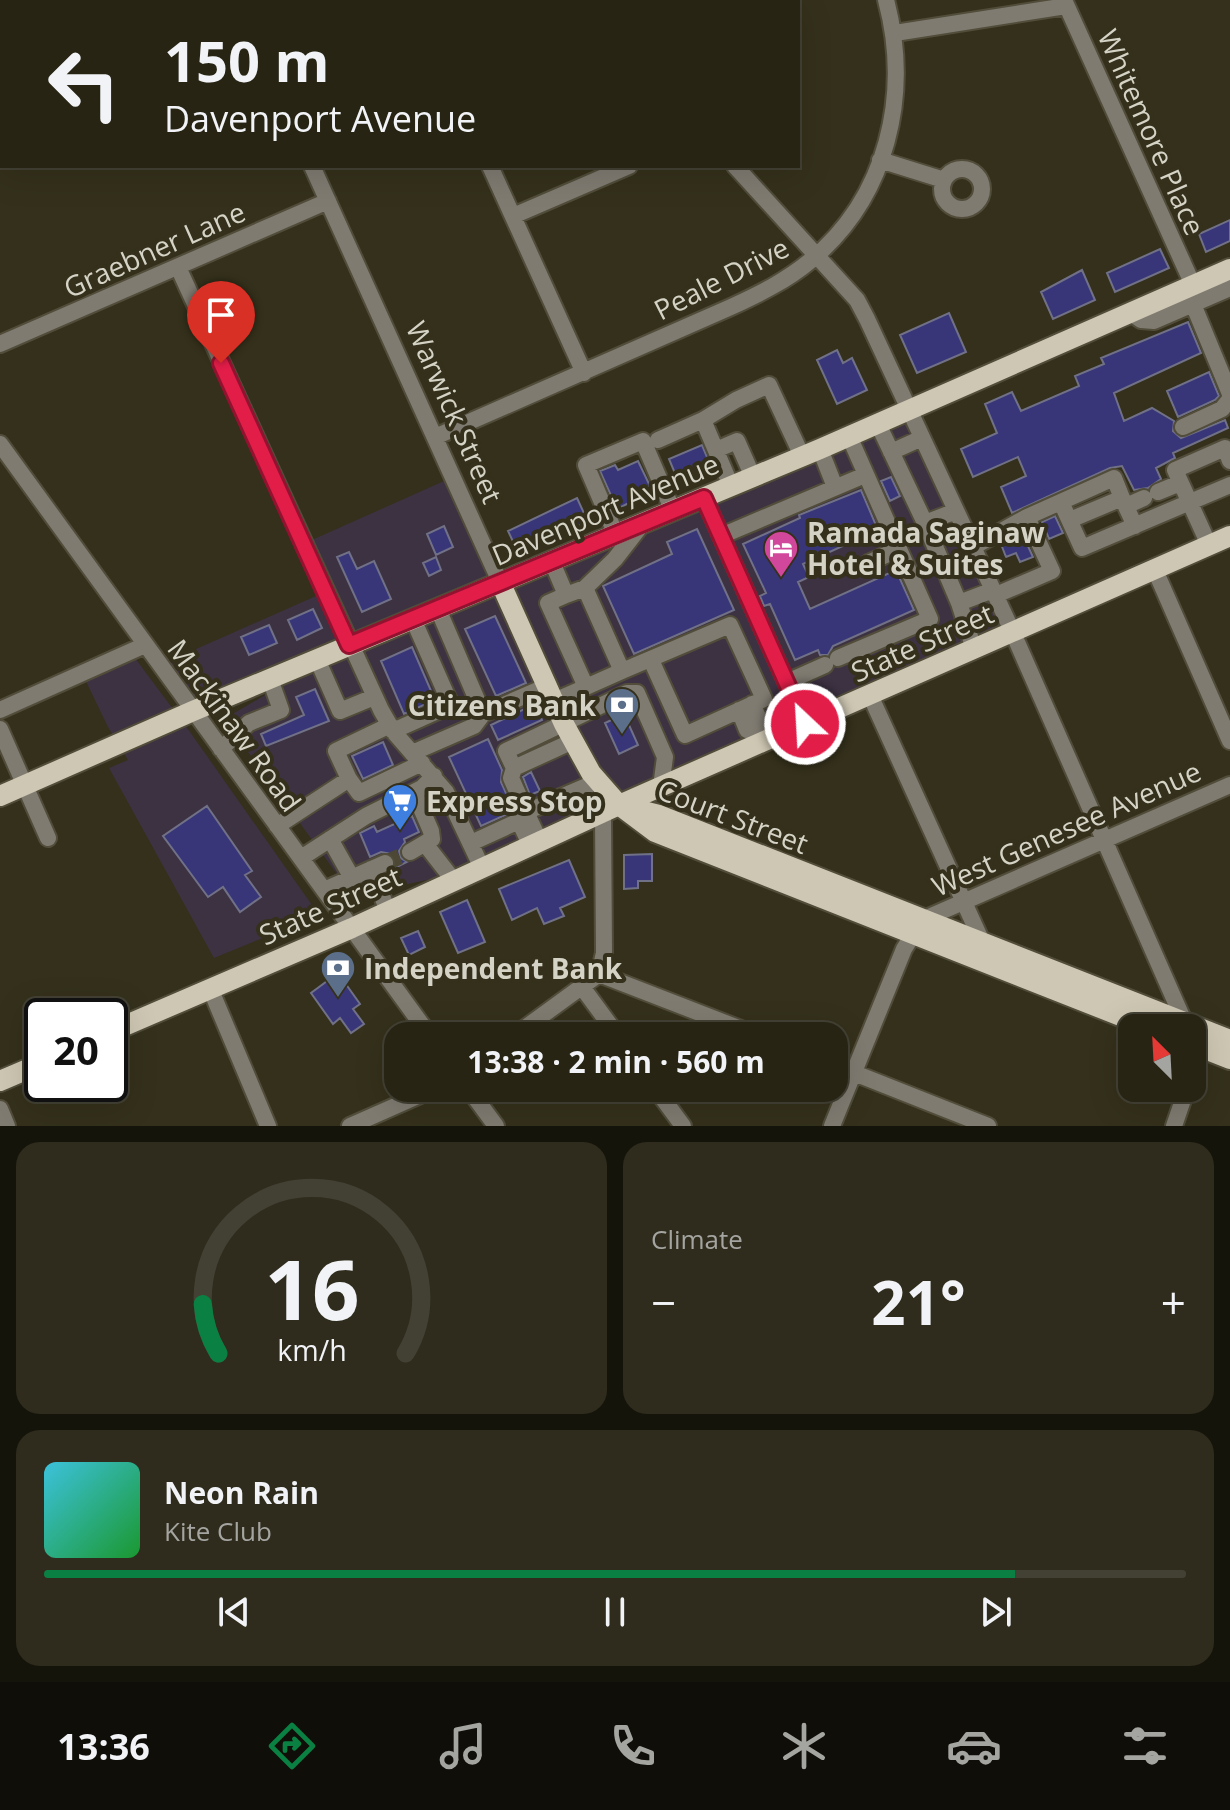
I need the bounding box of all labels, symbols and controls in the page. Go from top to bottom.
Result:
text: 150 m [164,22,330,98]
street label: Whitemore Place [1090,23,1214,241]
icon: left [32,32,136,136]
text: Davenport Avenue [164,94,476,143]
street label: Graebner Lane [57,192,251,306]
street label: Peale Drive [647,228,795,328]
pin [187,281,255,363]
icon: arrive [199,293,243,337]
street label: Warwick Street [398,315,512,509]
street label: Davenport Avenue [486,444,724,574]
place label: Ramada Saginaw Hotel & Suites [807,513,1045,583]
hotel icon: Ramada Saginaw Hotel & Suites [762,529,800,579]
street label: State Street [845,594,999,690]
street label: Mackinaw Road [160,631,310,819]
position arrow [763,682,847,766]
place label: Citizens Bank [408,686,597,724]
bank icon: Citizens Bank [603,686,641,736]
street label: West Genesee Avenue [925,752,1207,904]
street label: Court Street [652,770,814,862]
supermarket icon: Express Stop [381,782,419,832]
place label: Express Stop [426,782,603,820]
street label: State Street [253,857,407,953]
bank icon: Independent Bank [319,949,357,999]
place label: Independent Bank [364,949,623,987]
speed limit sign: 20 [24,998,128,1102]
north arrow [1118,1014,1206,1102]
map controls [1118,1014,1206,1102]
text: 13:38 · 2 min · 560 m [467,1041,765,1082]
text: Climate [651,1221,743,1257]
text: 16 [264,1231,359,1344]
text: 21° [871,1261,966,1343]
text: − [651,1272,676,1332]
text: + [1161,1272,1186,1332]
text: km/h [277,1330,346,1369]
text: Neon Rain [164,1472,319,1513]
text: Kite Club [164,1513,272,1549]
icon: previous [212,1590,256,1634]
icon: pause [593,1590,637,1634]
icon: next [974,1590,1018,1634]
icon: directions [264,1718,320,1774]
icon: music [435,1718,491,1774]
icon: phone [605,1718,661,1774]
icon: climate [776,1718,832,1774]
icon: car [946,1718,1002,1774]
icon: filters [1117,1718,1173,1774]
text: 13:36 [57,1722,150,1771]

